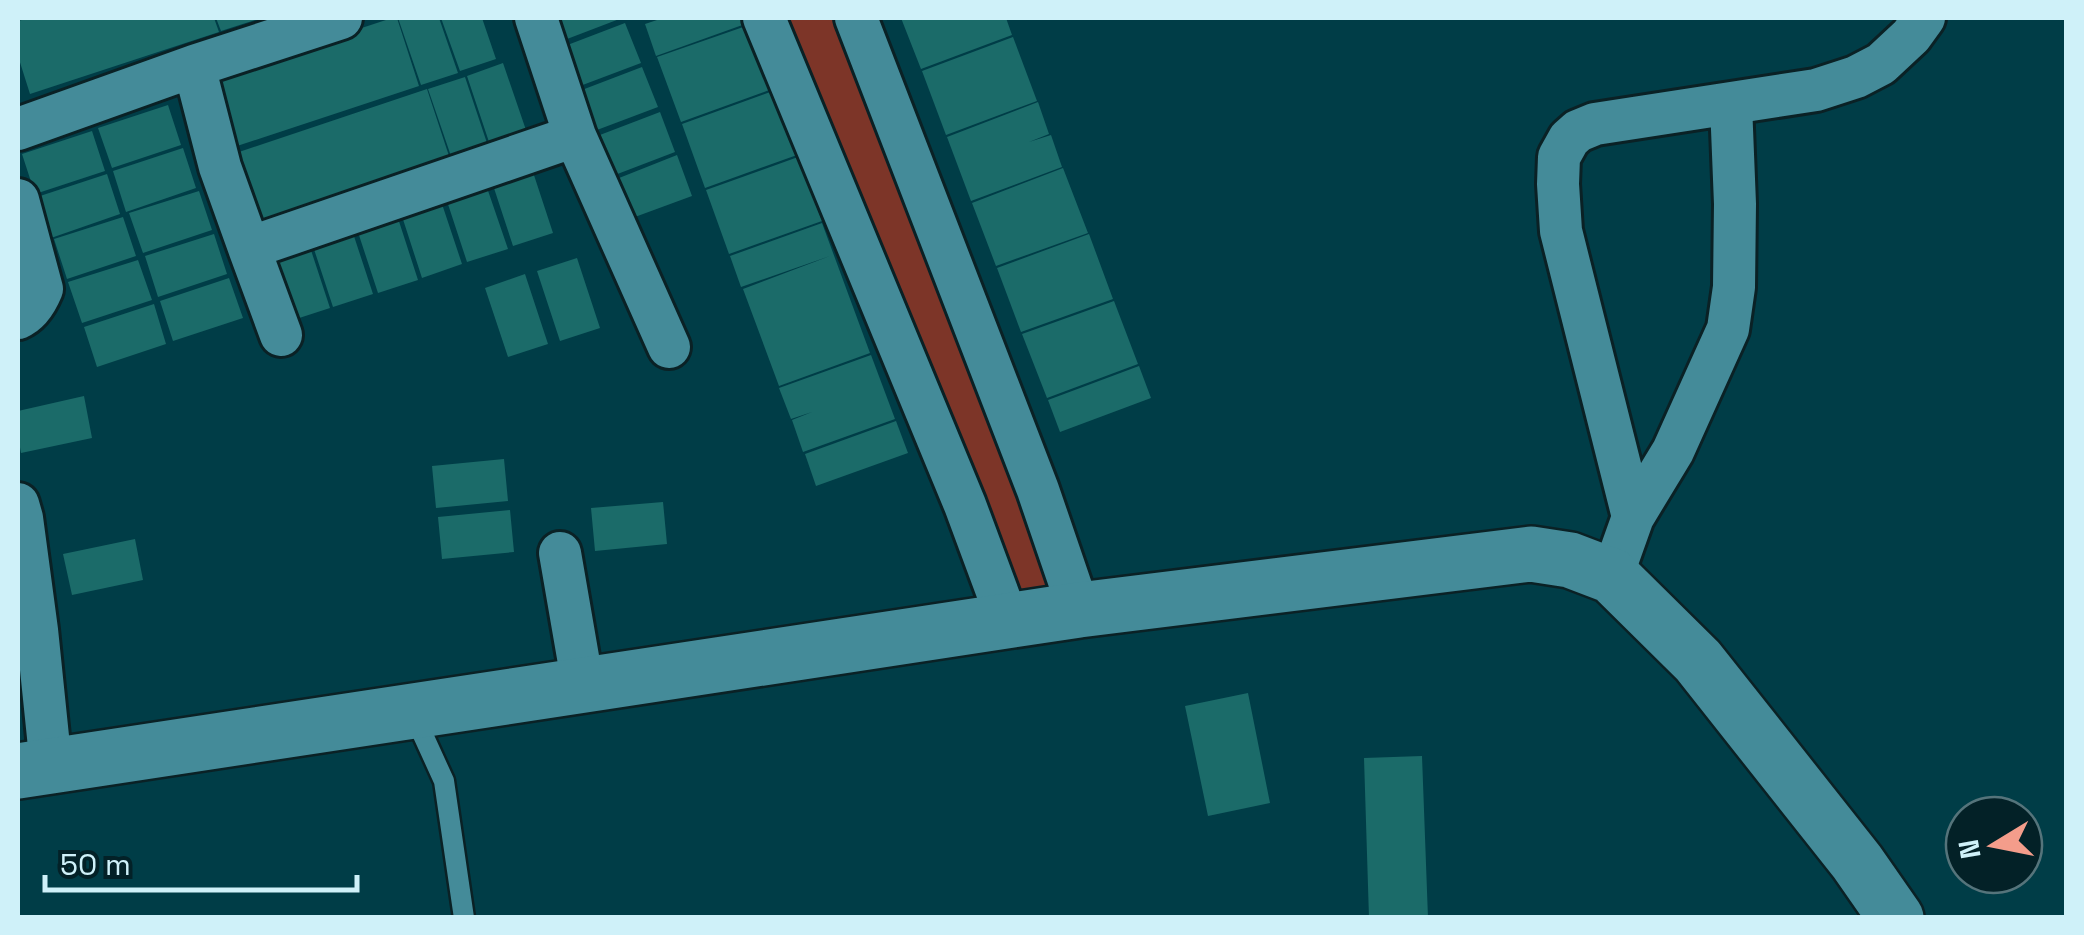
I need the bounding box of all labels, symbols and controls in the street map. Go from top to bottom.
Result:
north arrow [1944,795,2044,895]
scale bar [45,830,358,892]
text: N [1950,837,1989,862]
text: 50 m [60,845,131,884]

